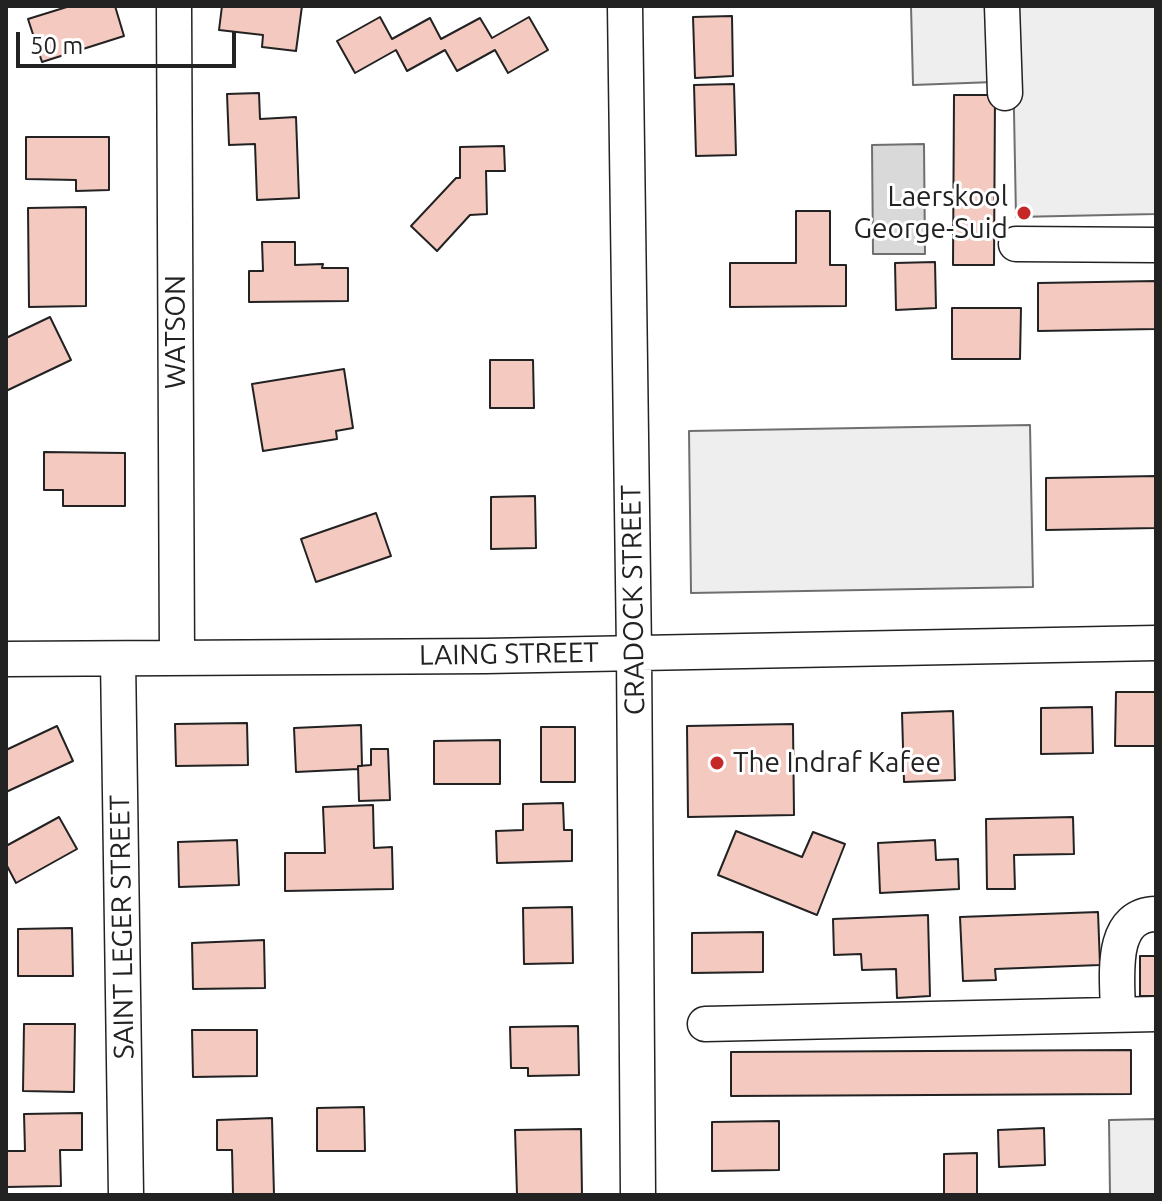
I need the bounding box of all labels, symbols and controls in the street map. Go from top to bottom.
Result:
scale bar [20,16,240,66]
text: 50 m [30,32,83,59]
place label: Laerskool George-Suid [854,180,1008,246]
marker: Laerskool George-Suid [1015,204,1033,222]
street label: WATSON [159,275,193,389]
street label: CRADOCK STREET [614,485,652,715]
street label: LAING STREET [419,636,599,672]
place label: The Indraf Kafee [733,746,941,780]
marker: The Indraf Kafee [708,754,726,772]
street label: SAINT LEGER STREET [103,795,141,1059]

